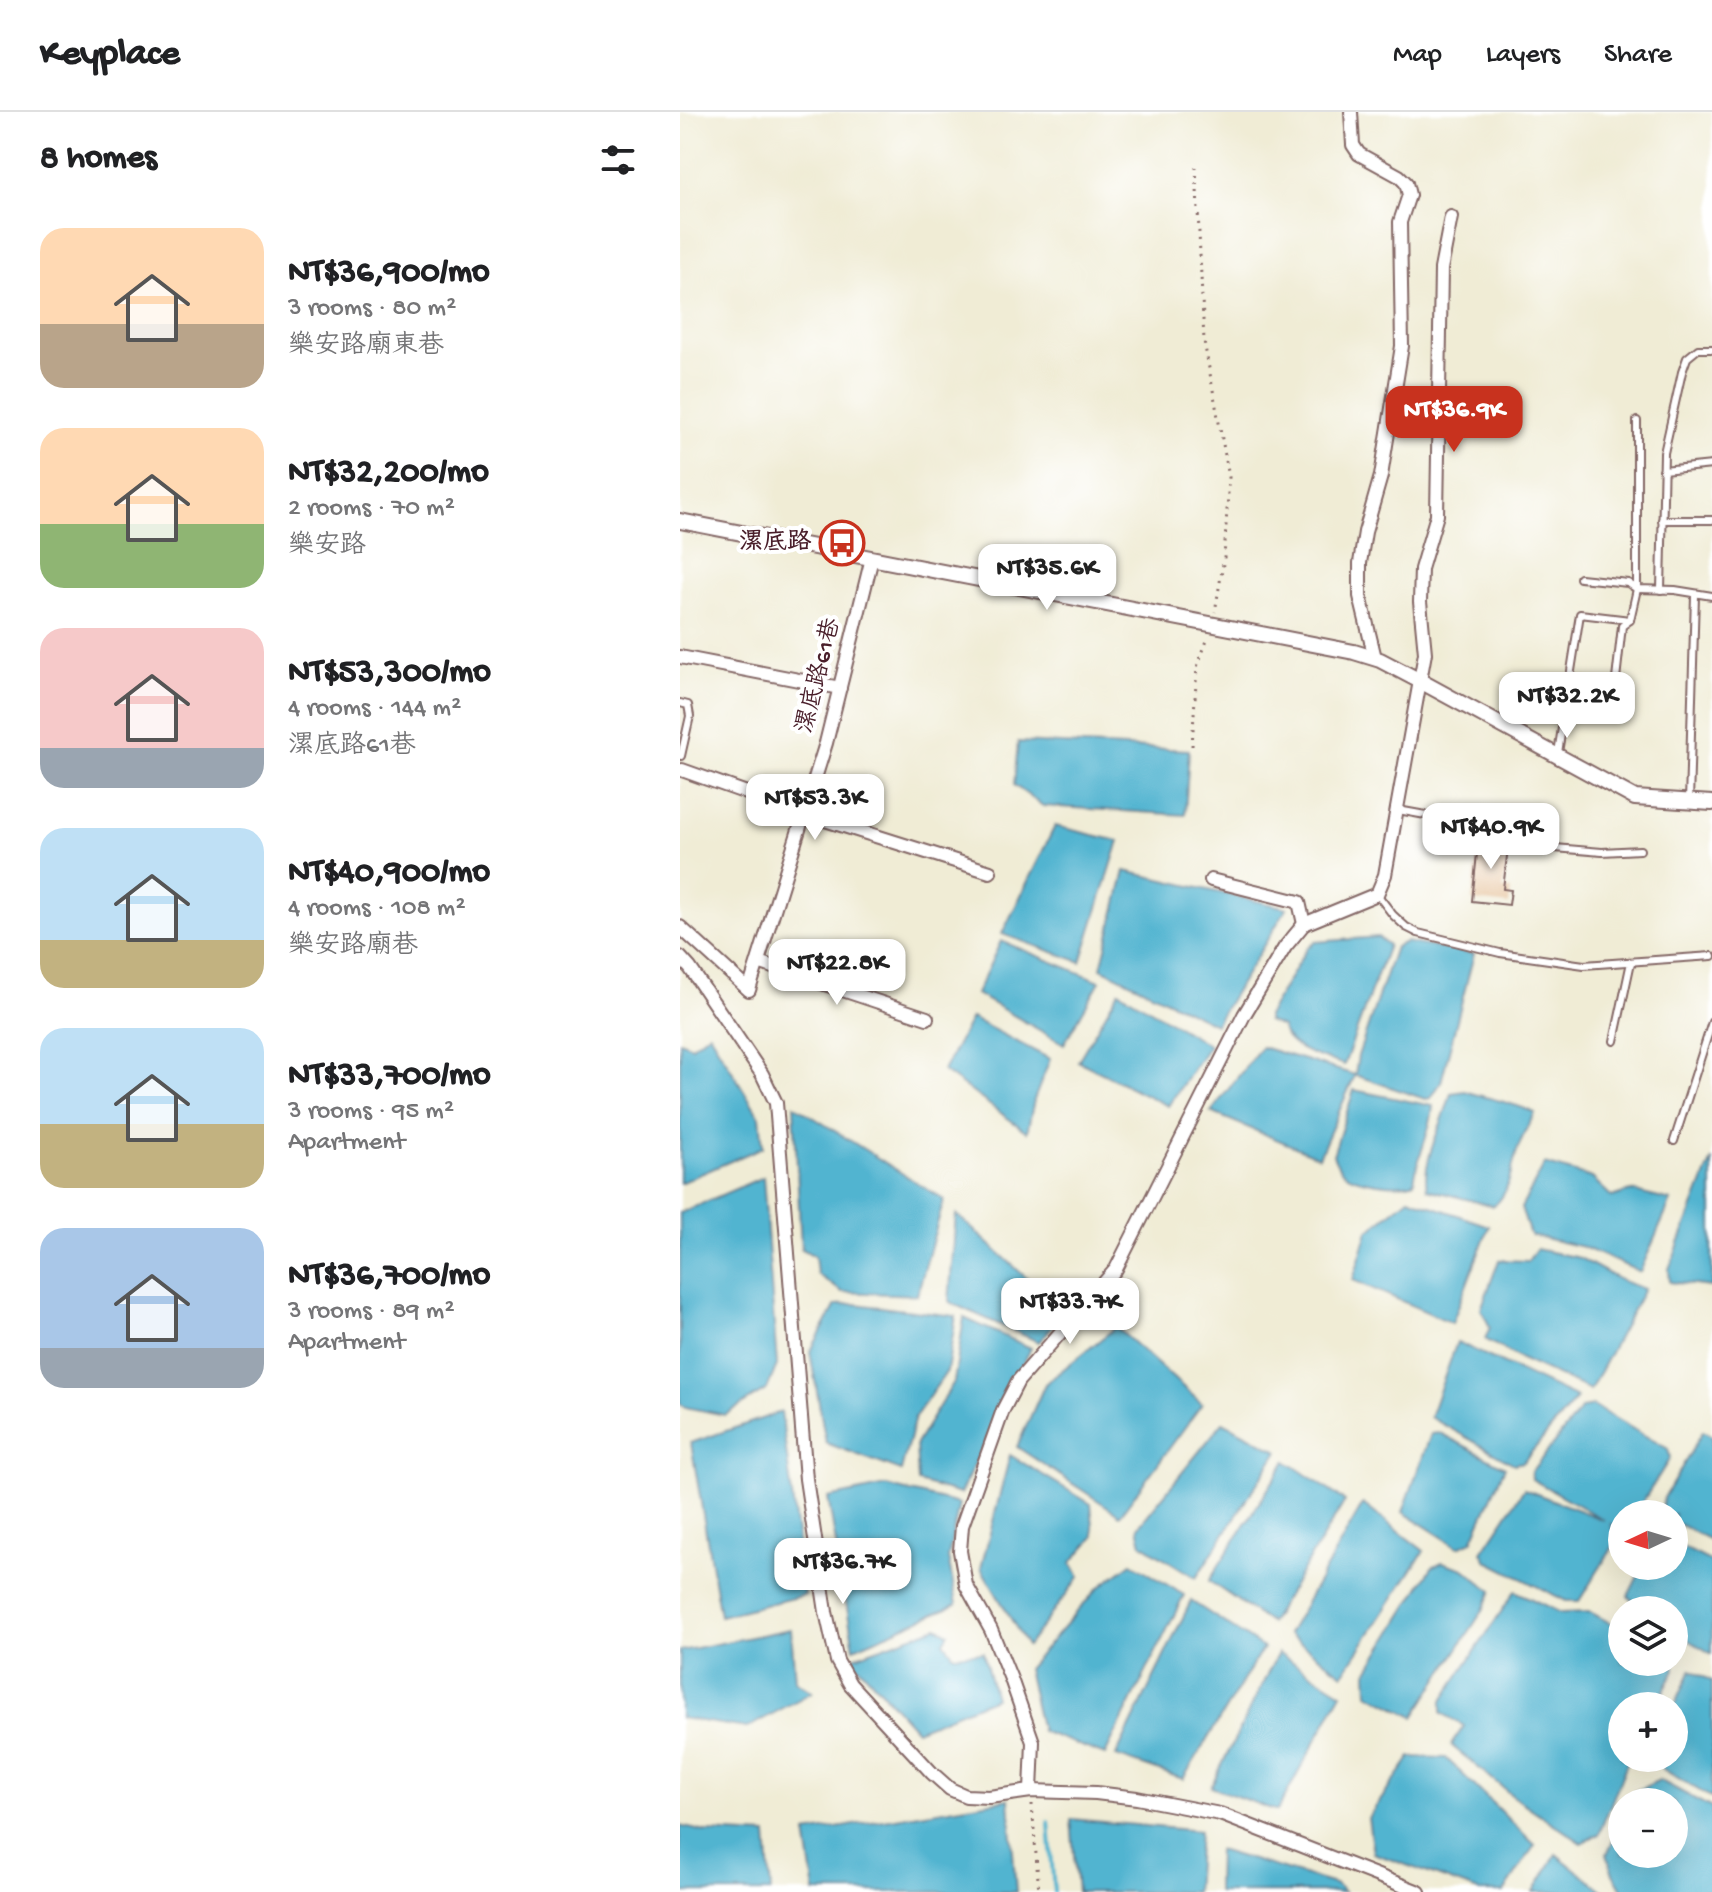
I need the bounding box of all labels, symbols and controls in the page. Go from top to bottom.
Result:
text: Keyplace [40,33,180,77]
text: Map [1393,39,1442,72]
text: Layers [1486,39,1560,72]
text: Share [1604,39,1672,72]
icon: filters [596,138,640,182]
text: 8 homes [40,140,157,180]
text: NT$36,900/mo [288,254,490,294]
icon: home [104,260,200,356]
text: 3 rooms · 80 m² [288,294,456,325]
text: 樂安路廟東巷 [288,332,444,363]
pin: NT$36.9K [1371,386,1537,454]
text: NT$36.9K [1404,396,1504,427]
text: NT$32,200/mo [288,454,489,494]
icon: home [104,460,200,556]
text: 2 rooms · 70 m² [288,494,455,525]
bus stop icon: 漯底路 [818,519,866,567]
place label: 漯底路 [739,527,812,558]
text: 樂安路 [288,532,366,563]
pin: NT$35.6K [964,544,1130,612]
text: NT$35.6K [996,554,1098,585]
street label: 漯底路61巷 [790,615,848,737]
text: NT$53,300/mo [288,654,491,694]
icon: home [104,660,200,756]
pin: NT$32.2K [1484,672,1650,740]
text: NT$32.2K [1517,682,1617,713]
text: 4 rooms · 144 m² [288,694,461,725]
text: 漯底路61巷 [288,732,416,763]
pin: NT$53.3K [732,774,898,842]
text: NT$53.3K [764,784,866,815]
pin: NT$40.9K [1408,803,1574,871]
text: NT$40.9K [1440,813,1542,844]
text: NT$40,900/mo [288,854,490,894]
icon: home [104,860,200,956]
text: 4 rooms · 108 m² [288,894,466,925]
text: 樂安路廟巷 [288,932,418,963]
pin: NT$22.8K [754,939,920,1007]
text: NT$22.8K [787,949,887,980]
text: NT$33,700/mo [288,1057,491,1097]
icon: home [104,1060,200,1156]
text: 3 rooms · 95 m² [288,1097,454,1128]
text: Apartment [288,1128,405,1159]
text: NT$36,700/mo [288,1257,490,1297]
icon: home [104,1260,200,1356]
pin: NT$33.7K [987,1278,1153,1346]
text: NT$33.7K [1019,1288,1121,1319]
text: 3 rooms · 89 m² [288,1297,455,1328]
text: Apartment [288,1328,405,1359]
north arrow [1608,1500,1688,1580]
map controls [1608,1500,1688,1868]
pin: NT$36.7K [760,1538,926,1606]
text: NT$36.7K [792,1548,894,1579]
button: layers [1608,1596,1688,1676]
button: + [1608,1692,1688,1772]
button: − [1608,1788,1688,1868]

